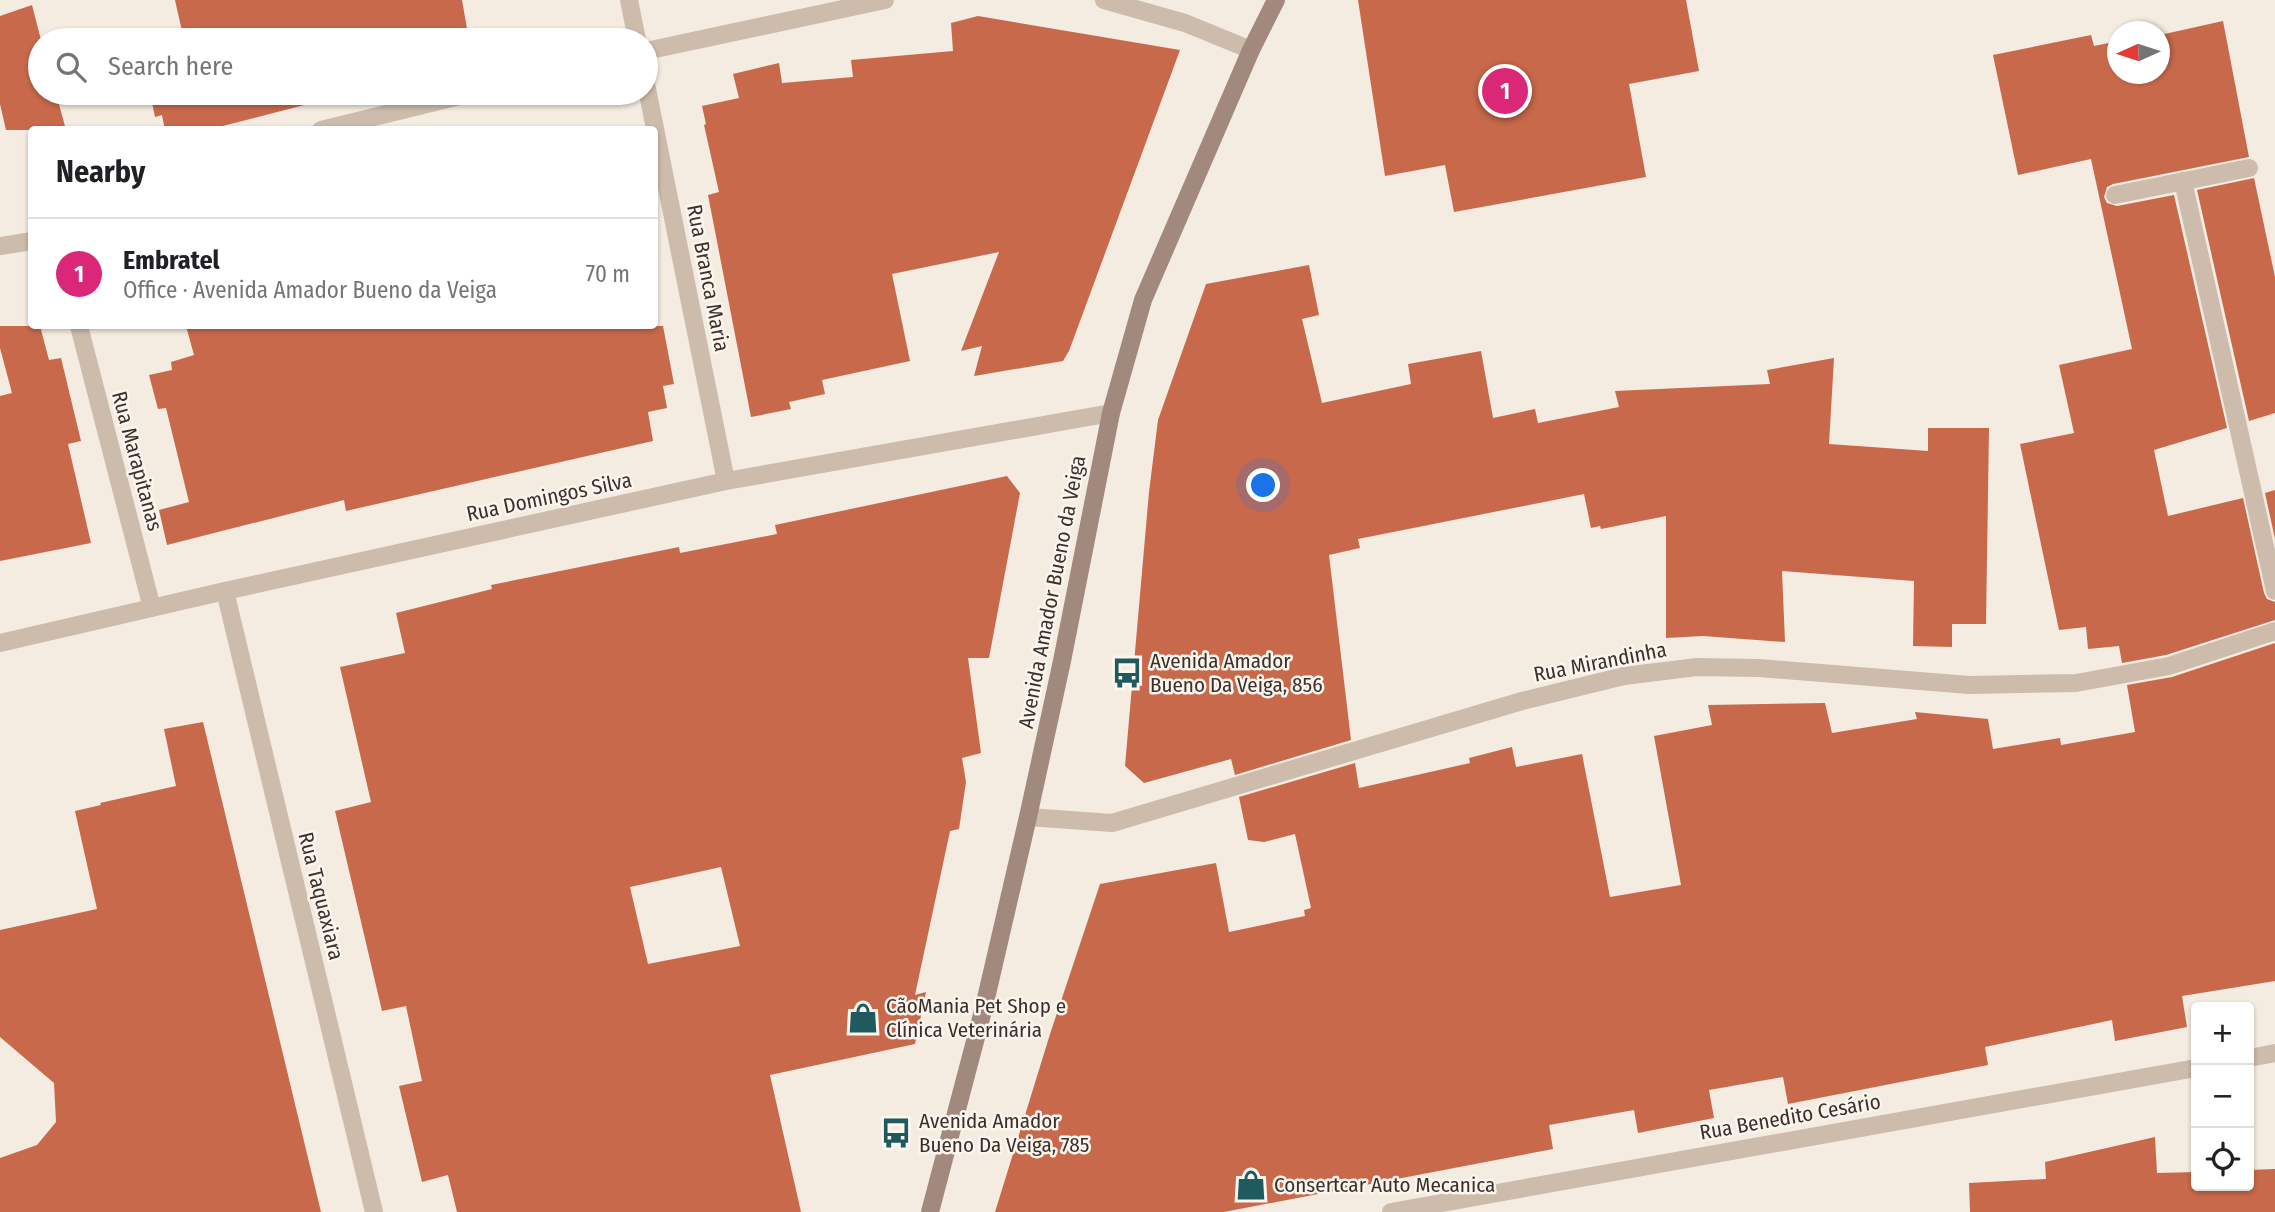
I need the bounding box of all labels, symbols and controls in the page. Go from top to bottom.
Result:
north arrow [2107,21,2170,84]
search box [28,28,658,105]
icon: search [52,48,90,86]
text: Search here [108,51,233,82]
pin: 1 [1482,65,1528,117]
text: Nearby [56,154,145,190]
street label: Rua Branca Maria [681,202,735,354]
text: Embratel [123,245,220,276]
text: 1 [74,260,84,288]
text: 70 m [586,260,630,288]
text: Office · Avenida Amador Bueno da Veiga [123,276,497,304]
street label: Rua Marapitanas [106,388,168,534]
street label: Avenida Amador Bueno da Veiga [1013,453,1091,731]
street label: Rua Domingos Silva [464,467,634,527]
your location [1246,468,1280,502]
street label: Rua Mirandinha [1531,636,1669,688]
place label: Avenida Amador Bueno Da Veiga, 856 [1150,648,1323,698]
bus stop icon: Avenida Amador Bueno Da Veiga, 856 [1110,656,1144,690]
street label: Rua Taquaxiara [293,829,349,963]
place label: CãoMania Pet Shop e Clínica Veterinária [886,993,1066,1043]
shop icon: CãoMania Pet Shop e Clínica Veterinária [846,1001,880,1035]
map controls [2191,1002,2254,1191]
button: + [2191,1002,2254,1065]
button: − [2191,1065,2254,1128]
street label: Rua Benedito Cesário [1697,1088,1883,1146]
place label: Avenida Amador Bueno Da Veiga, 785 [919,1108,1089,1158]
bus stop icon: Avenida Amador Bueno Da Veiga, 785 [879,1116,913,1150]
button: locate [2191,1128,2254,1191]
shop icon: Consertcar Auto Mecanica [1234,1168,1268,1202]
place label: Consertcar Auto Mecanica [1274,1172,1495,1198]

